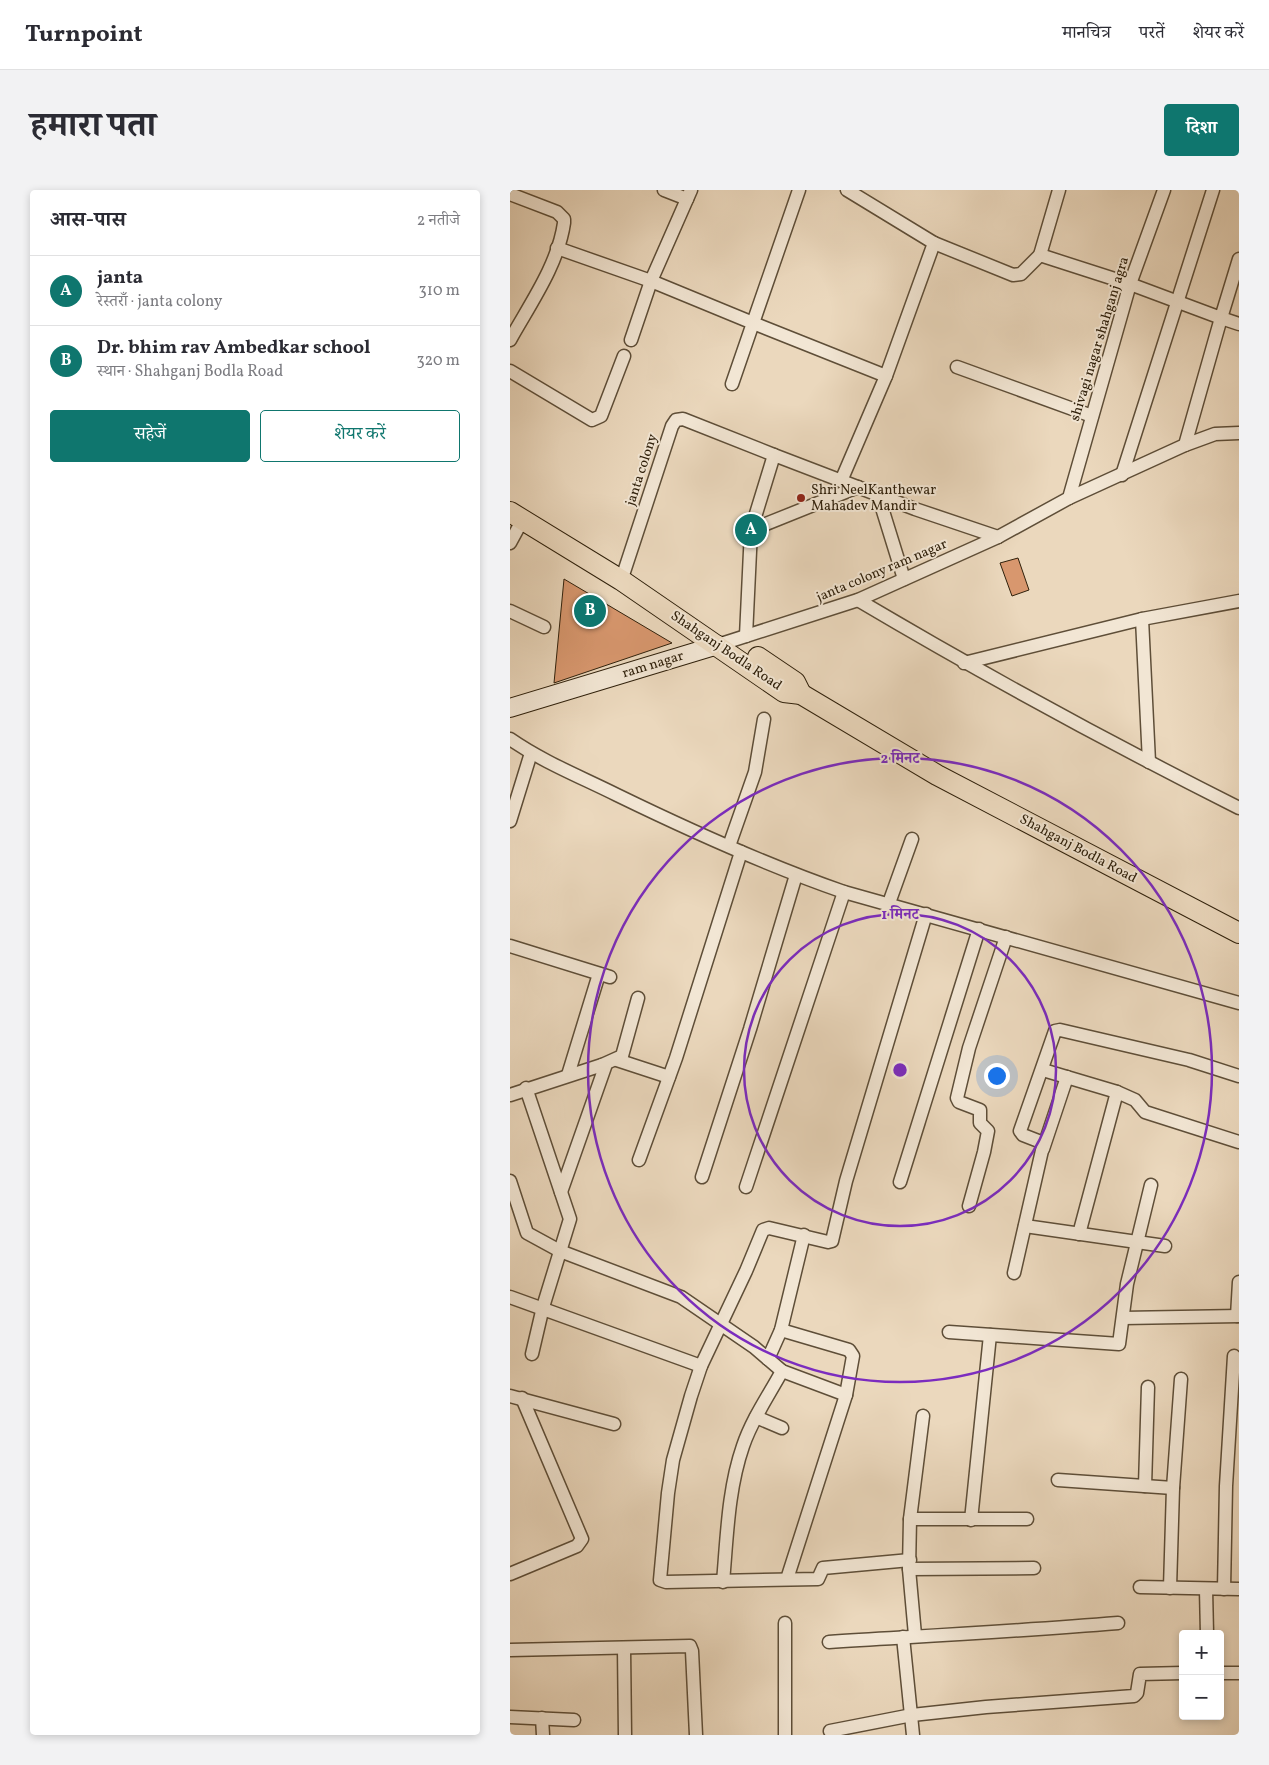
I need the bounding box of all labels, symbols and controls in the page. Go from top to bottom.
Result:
text: Turnpoint [25,18,143,52]
text: मानचित्र [1062,21,1111,46]
text: परतें [1139,21,1165,46]
text: शेयर करें [1193,21,1244,46]
text: हमारा पता [30,103,156,151]
button: दिशा [1164,104,1239,156]
text: आस-पास [50,206,126,235]
text: 2 नतीजे [417,210,460,232]
street label: shivagi nagar shahganj agra [1066,254,1134,424]
text: janta [97,265,143,291]
text: A [60,280,72,302]
text: 310 m [419,280,460,302]
text: रेस्तराँ · janta colony [97,291,222,313]
text: Dr. bhim rav Ambedkar school [97,335,371,361]
text: B [61,350,71,372]
text: 320 m [416,350,460,372]
text: स्थान · Shahganj Bodla Road [97,361,283,383]
button: सहेजें [50,410,250,462]
button: शेयर करें [260,410,460,462]
street label: janta colony [621,431,663,508]
place label: Shri NeelKanthewar Mahadev Mandir [811,481,936,516]
marker: Shri NeelKanthewar Mahadev Mandir [795,492,807,504]
pin: A [735,511,767,549]
street label: janta colony ram nagar [814,535,950,607]
pin: B [574,592,606,630]
street label: Shahganj Bodla Road [667,607,785,695]
street label: ram nagar [620,647,686,683]
text: 2 मिनट [880,749,921,770]
street label: Shahganj Bodla Road [1016,810,1140,888]
text: 1 मिनट [881,905,920,926]
centre of rings [891,1061,909,1079]
your location [984,1063,1010,1089]
map controls [1179,1630,1224,1720]
button: + [1179,1630,1224,1675]
button: − [1179,1675,1224,1720]

